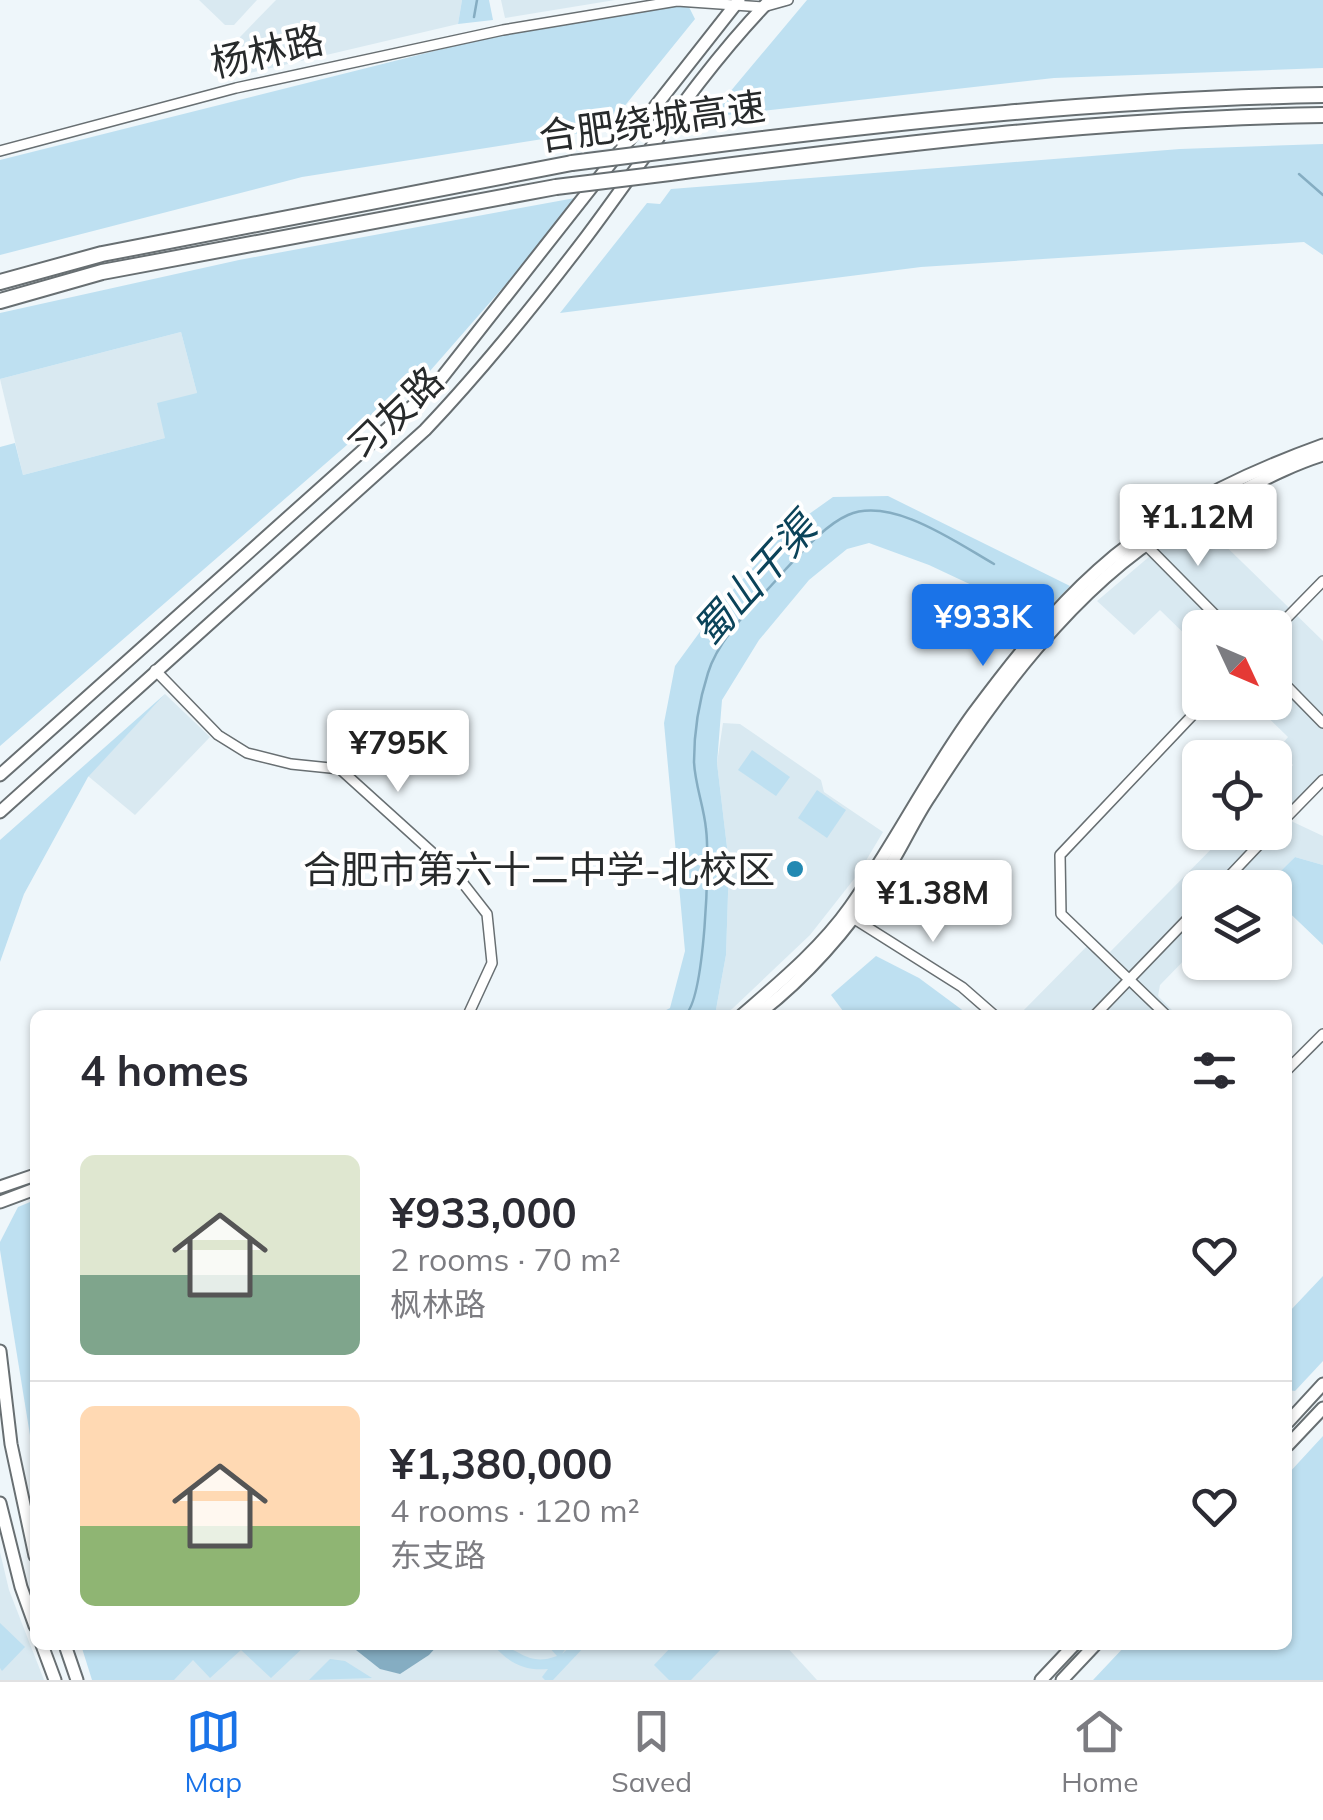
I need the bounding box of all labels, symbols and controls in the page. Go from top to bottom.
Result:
street label: 杨林路 [206,15,328,87]
street label: 合肥绕城高速 [536,81,768,161]
street label: 习友路 [337,356,453,470]
pin: ¥1.12M [1117,484,1279,569]
text: ¥1.12M [1142,496,1254,536]
water label: 蜀山干渠 [682,499,829,655]
pin: ¥933K [913,584,1053,669]
text: ¥933K [934,596,1032,636]
north arrow [1182,610,1292,720]
map controls [1182,610,1292,980]
pin: ¥795K [328,710,468,795]
text: ¥795K [349,722,447,762]
button: locate [1182,740,1292,850]
place label: 合肥市第六十二中学-北校区 [303,845,775,893]
marker: 合肥市第六十二中学-北校区 [784,858,806,880]
pin: ¥1.38M [852,860,1014,945]
button: layers [1182,870,1292,980]
text: ¥1.38M [877,872,989,912]
icon: filters [1187,1043,1242,1098]
text: 4 homes [80,1044,249,1097]
text: ¥933,000 [390,1186,577,1239]
icon: home [160,1195,280,1315]
icon: heart [1187,1228,1242,1283]
text: 2 rooms · 70 m² [390,1239,621,1279]
text: 枫林路 [390,1284,486,1324]
text: ¥1,380,000 [390,1437,612,1490]
icon: home [160,1446,280,1566]
icon: heart [1187,1479,1242,1534]
text: 4 rooms · 120 m² [390,1490,640,1530]
text: 东支路 [390,1535,486,1575]
tab: Map [185,1704,242,1799]
tab: Saved [611,1704,692,1799]
tab: Home [1061,1704,1138,1799]

